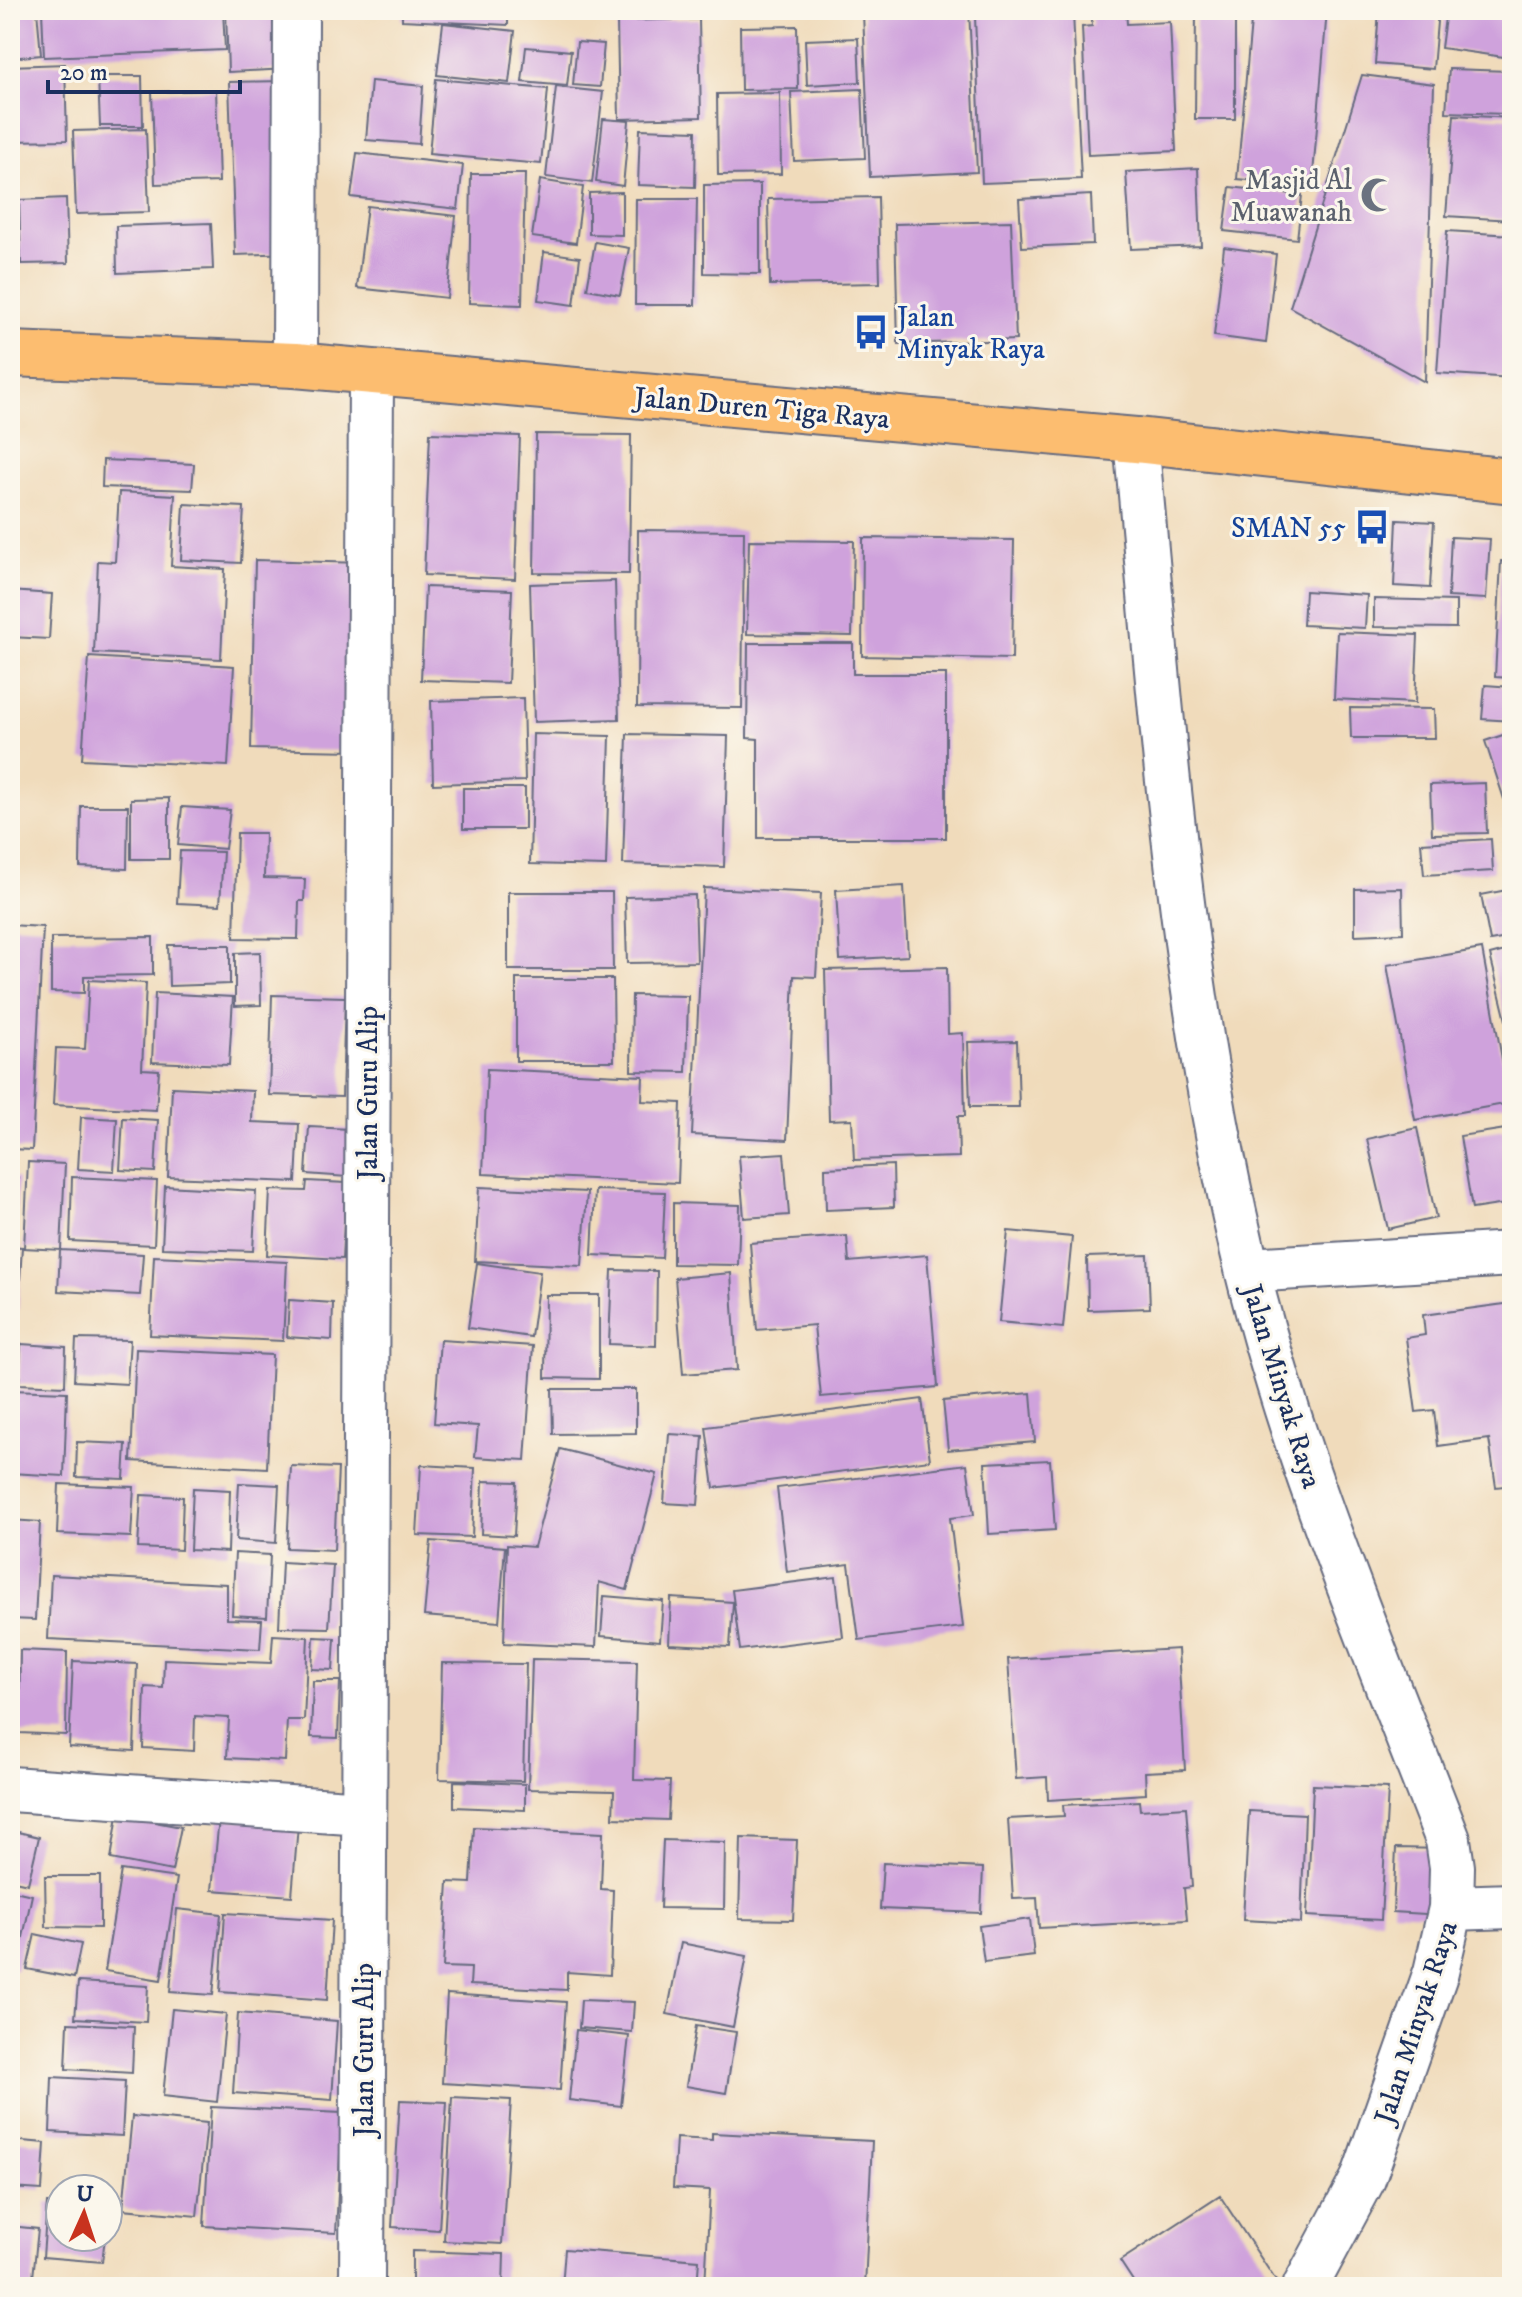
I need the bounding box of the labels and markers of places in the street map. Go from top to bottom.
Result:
place label: Masjid Al Muawanah [1231,163,1353,230]
mosque icon: Masjid Al Muawanah [1359,176,1397,214]
place label: Jalan Minyak Raya [894,300,1045,367]
bus stop icon: Jalan Minyak Raya [852,313,890,351]
bus stop icon: SMAN 55 [1353,508,1391,546]
place label: SMAN 55 [1231,511,1346,546]

